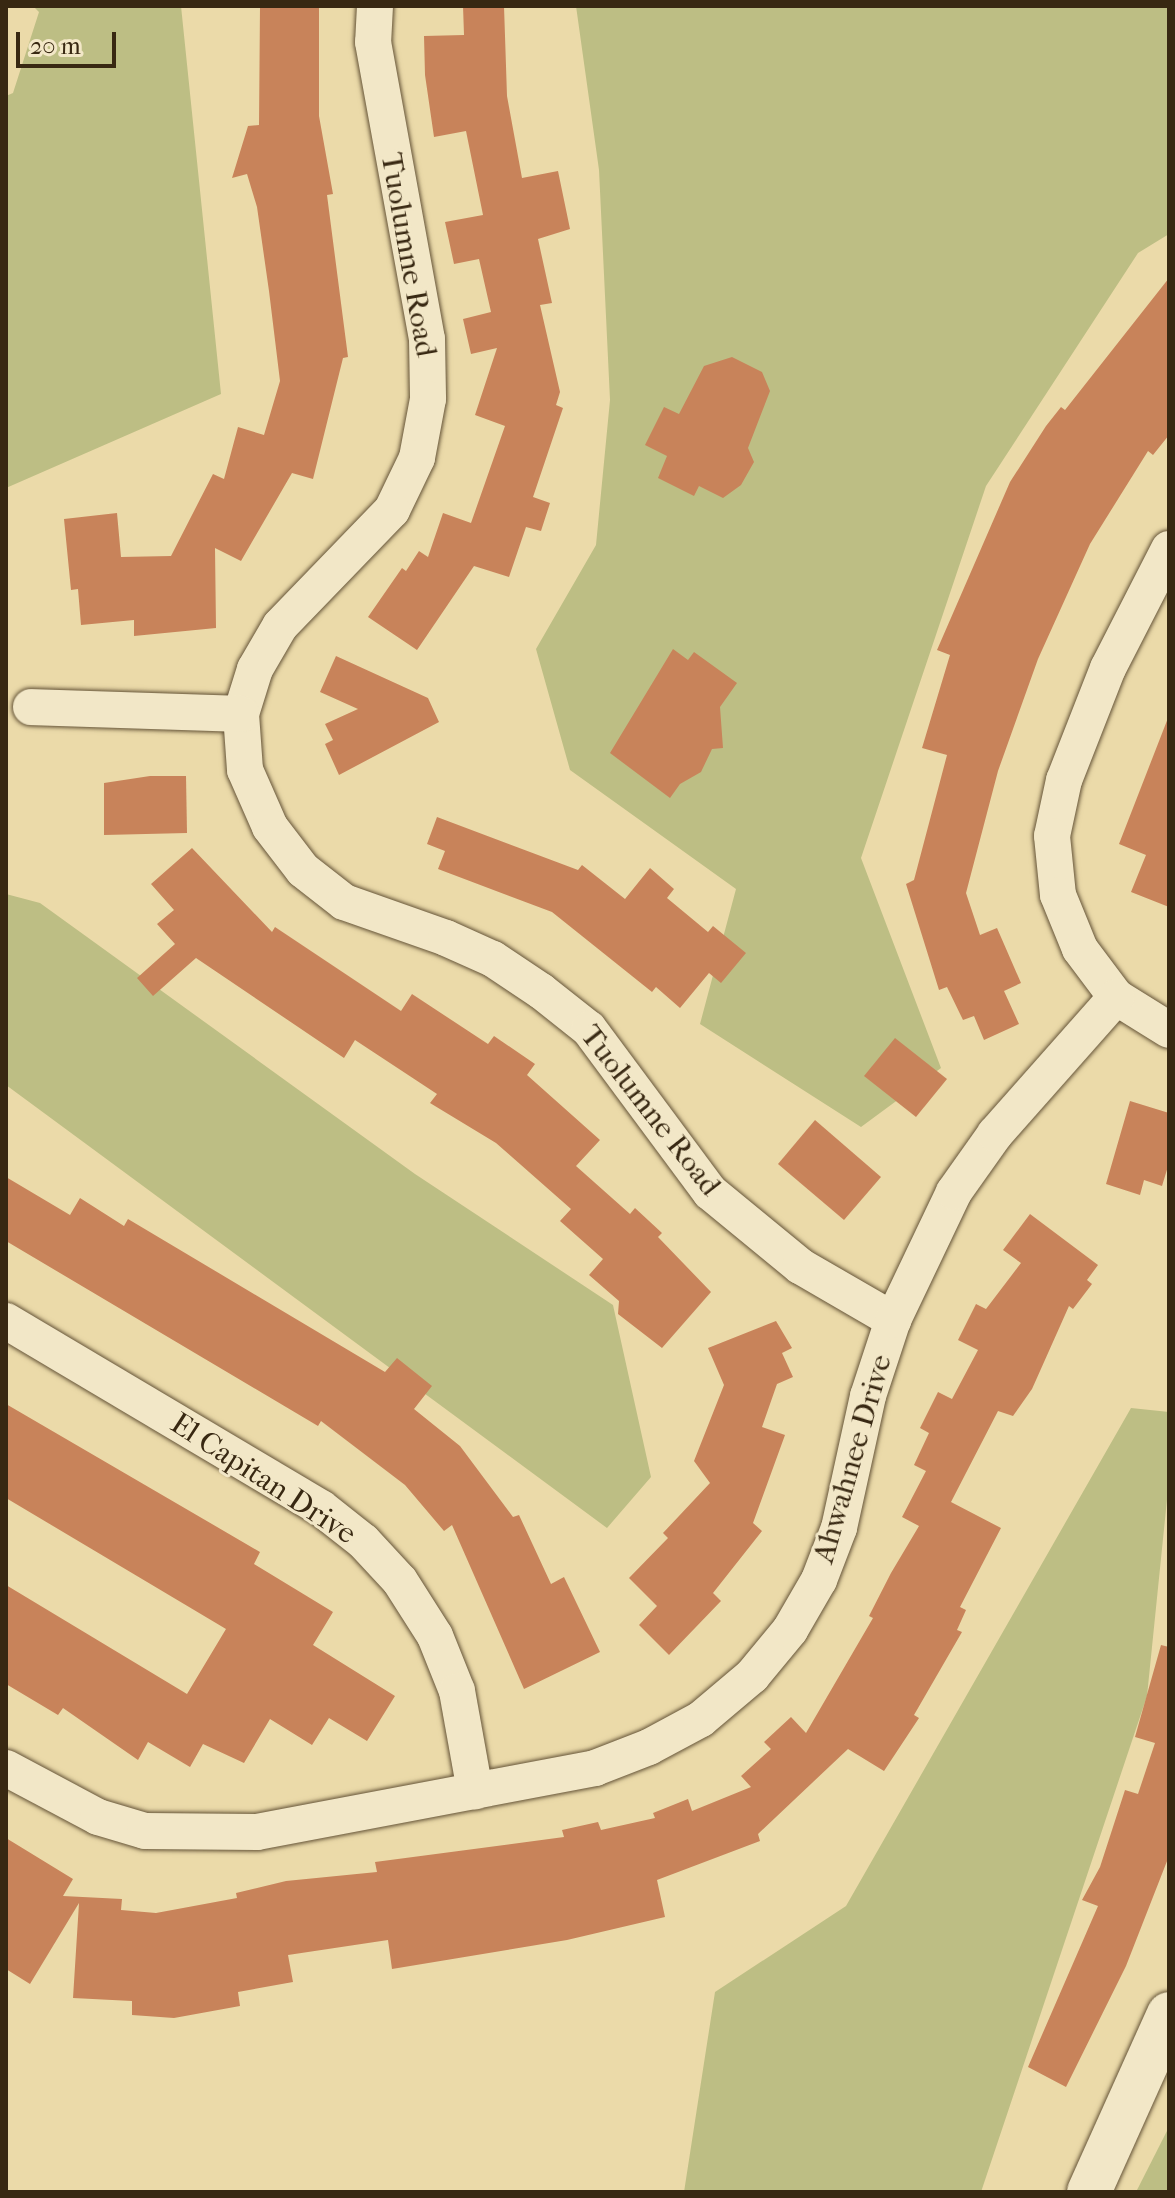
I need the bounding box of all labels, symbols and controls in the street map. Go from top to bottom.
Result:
scale bar [20,16,120,66]
text: 20 m [30,32,81,60]
street label: Tuolumne Road [372,150,444,360]
street label: Tuolumne Road [572,1018,728,1204]
street label: Ahwahnee Drive [806,1351,900,1567]
street label: El Capitan Drive [164,1406,362,1552]

